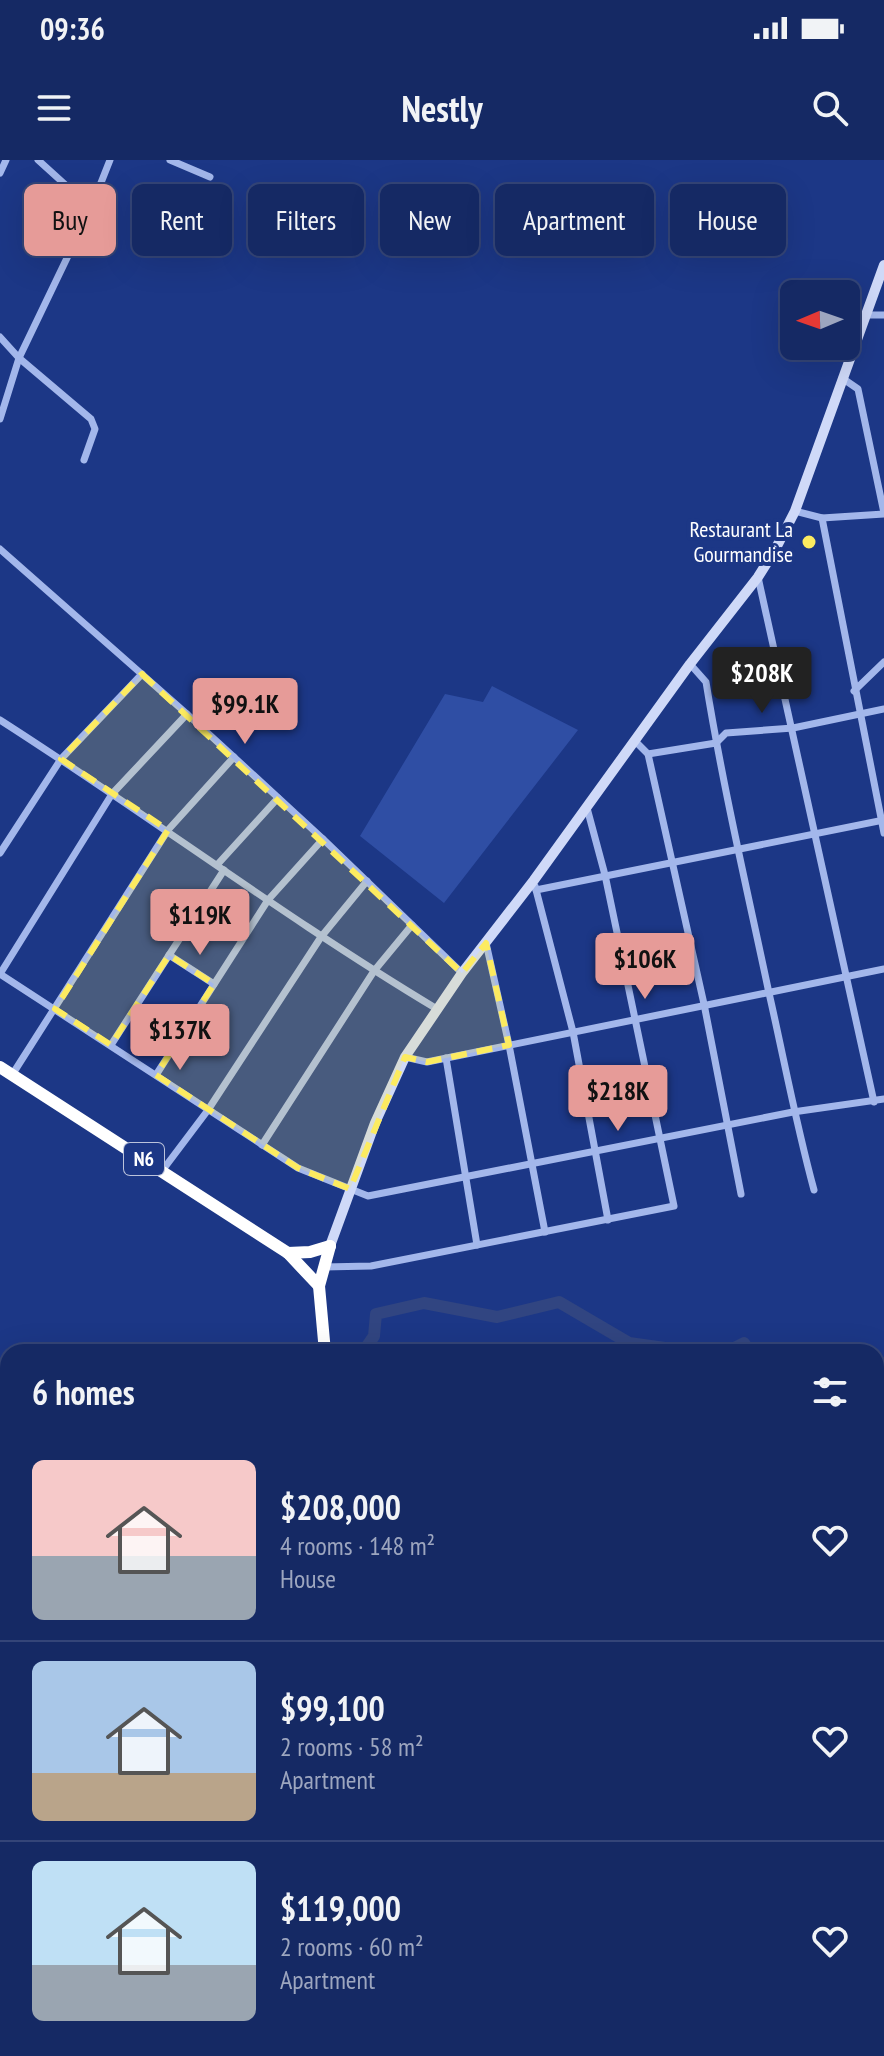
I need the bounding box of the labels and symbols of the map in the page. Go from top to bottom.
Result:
north arrow [780,280,860,360]
place label: Restaurant La Gourmandise [690,515,793,568]
marker: Restaurant La Gourmandise [800,533,818,551]
pin: $208K [706,647,818,715]
pin: $99.1K [180,678,310,746]
pin: $119K [144,889,256,957]
pin: $106K [589,933,701,1001]
pin: $137K [124,1004,236,1072]
pin: $218K [562,1065,674,1133]
road number: N6 [124,1143,164,1175]

